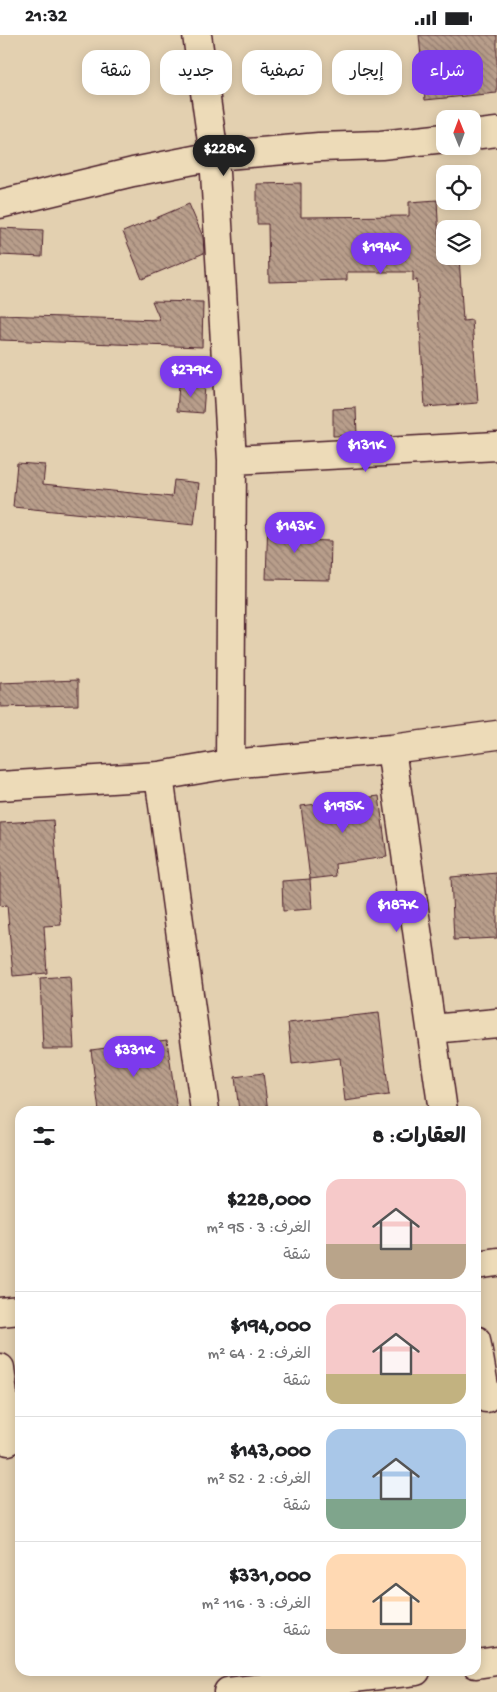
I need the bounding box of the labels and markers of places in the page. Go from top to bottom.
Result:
pin: $228K [189,135,259,177]
pin: $194K [346,233,416,275]
pin: $279K [156,355,226,398]
pin: $131K [331,431,401,473]
pin: $143K [260,511,330,554]
pin: $195K [308,791,378,834]
pin: $187K [362,891,432,933]
pin: $331K [99,1035,169,1078]

